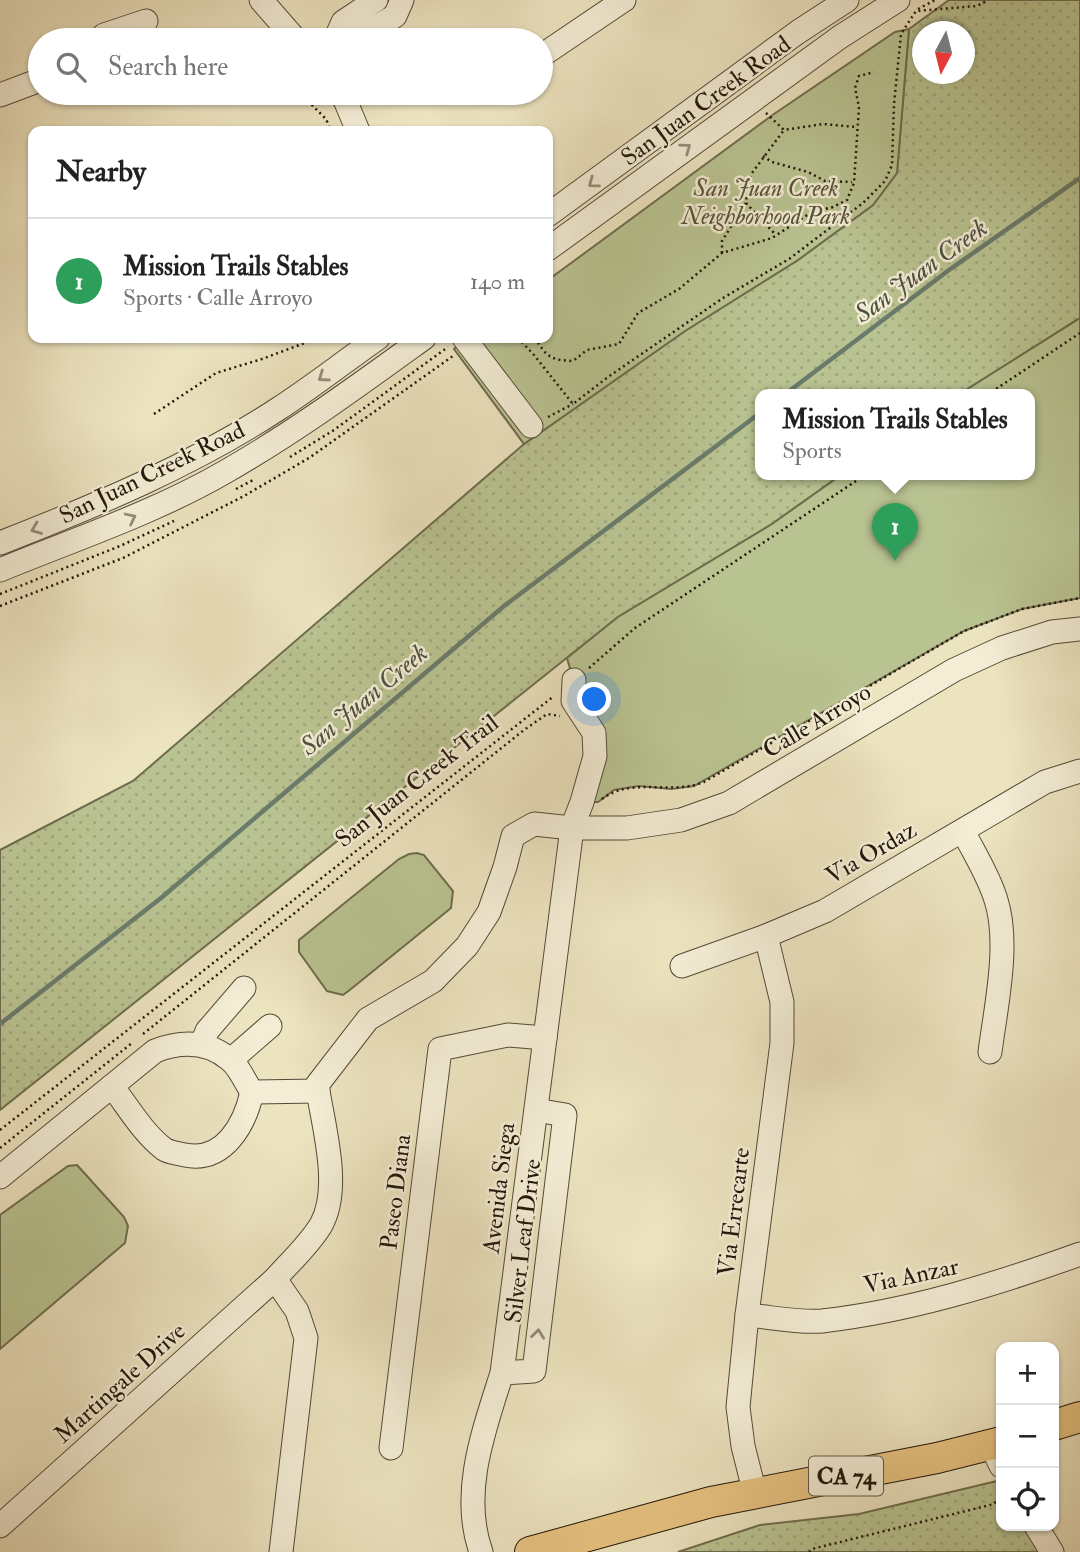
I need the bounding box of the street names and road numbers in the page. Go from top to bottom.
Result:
street label: San Juan Creek Road [615,29,797,173]
street label: San Juan Creek Road [54,415,250,531]
street label: Calle Arroyo [757,677,877,765]
street label: San Juan Creek Trail [329,708,505,854]
street label: Via Ordaz [820,814,922,891]
street label: Avenida Siega [475,1120,523,1256]
street label: Paseo Diana [374,1131,419,1252]
street label: Via Errecarte [711,1146,757,1278]
street label: Silver Leaf Drive [498,1157,548,1325]
street label: Via Anzar [861,1251,961,1301]
street label: Martingale Drive [48,1316,192,1450]
road number: CA 74 [809,1456,883,1496]

